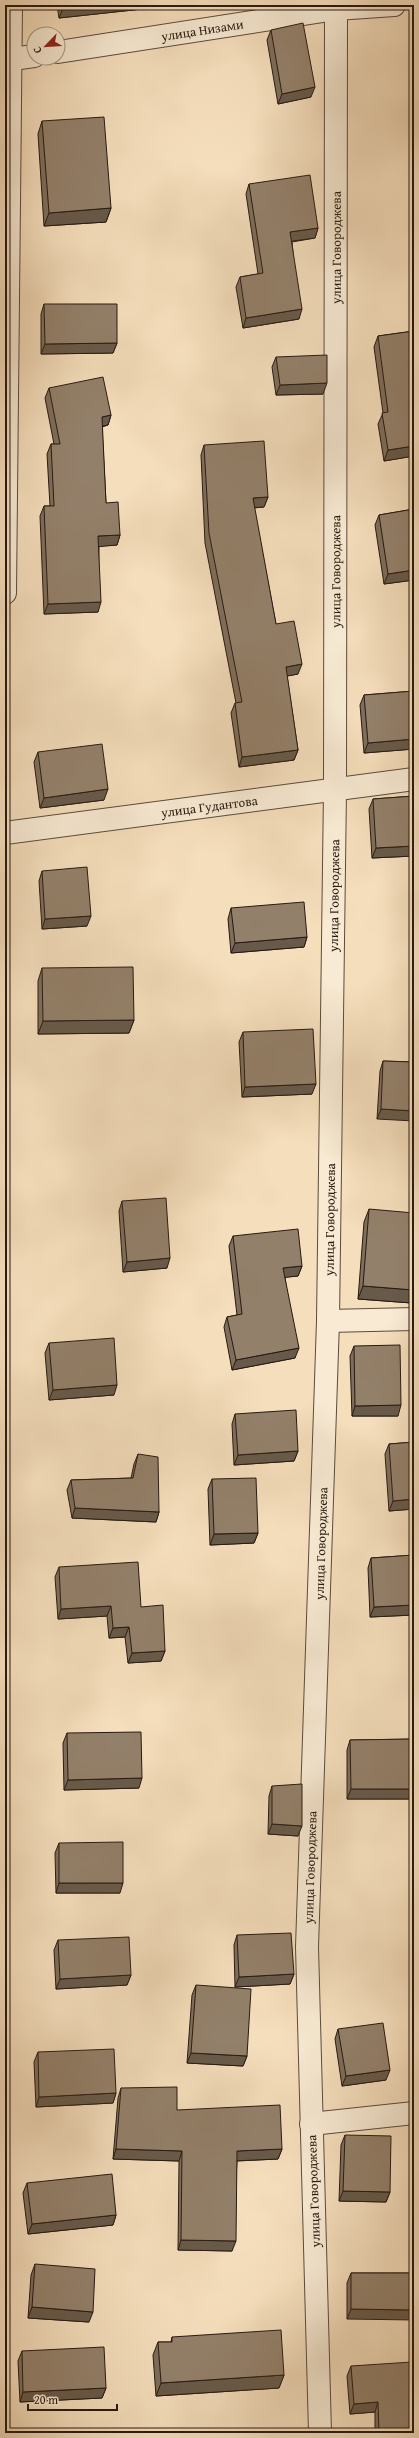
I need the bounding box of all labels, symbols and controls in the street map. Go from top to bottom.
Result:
street label: улица Низами [159,14,245,46]
north arrow [26,26,66,66]
text: С [28,44,46,56]
street label: улица Говороджева [327,190,346,305]
street label: улица Говороджева [326,514,345,629]
street label: улица Гудантова [159,791,260,822]
street label: улица Говороджева [324,838,344,953]
street label: улица Говороджева [320,1162,340,1277]
street label: улица Говороджева [310,1486,332,1601]
street label: улица Говороджева [299,1810,322,1925]
street label: улица Говороджева [302,2134,325,2249]
scale bar [28,2386,117,2412]
text: 20 m [34,2391,58,2408]

